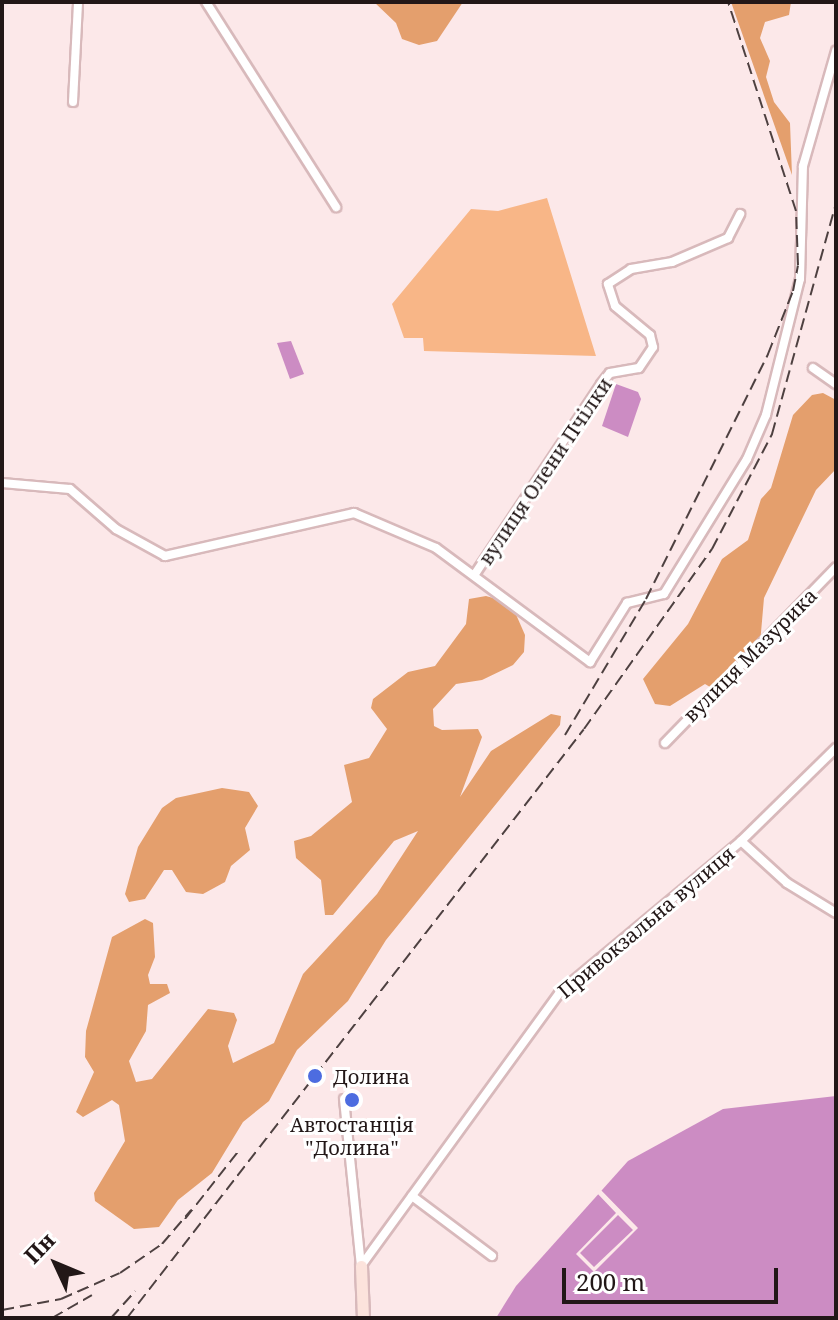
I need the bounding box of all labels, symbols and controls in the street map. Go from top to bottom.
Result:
street label: вулиця Олени Пчілки [473,373,617,569]
street label: вулиця Мазурика [678,583,822,727]
street label: Привокзальна вулиця [553,841,739,1003]
place label: Долина [333,1064,410,1088]
marker: Долина [304,1065,326,1087]
marker: Автостанція "Долина" [343,1091,361,1109]
place label: Автостанція "Долина" [290,1112,414,1159]
north arrow [16,1224,96,1304]
text: Пн [17,1225,61,1269]
scale bar [566,1252,782,1302]
text: 200 m [576,1265,645,1298]

